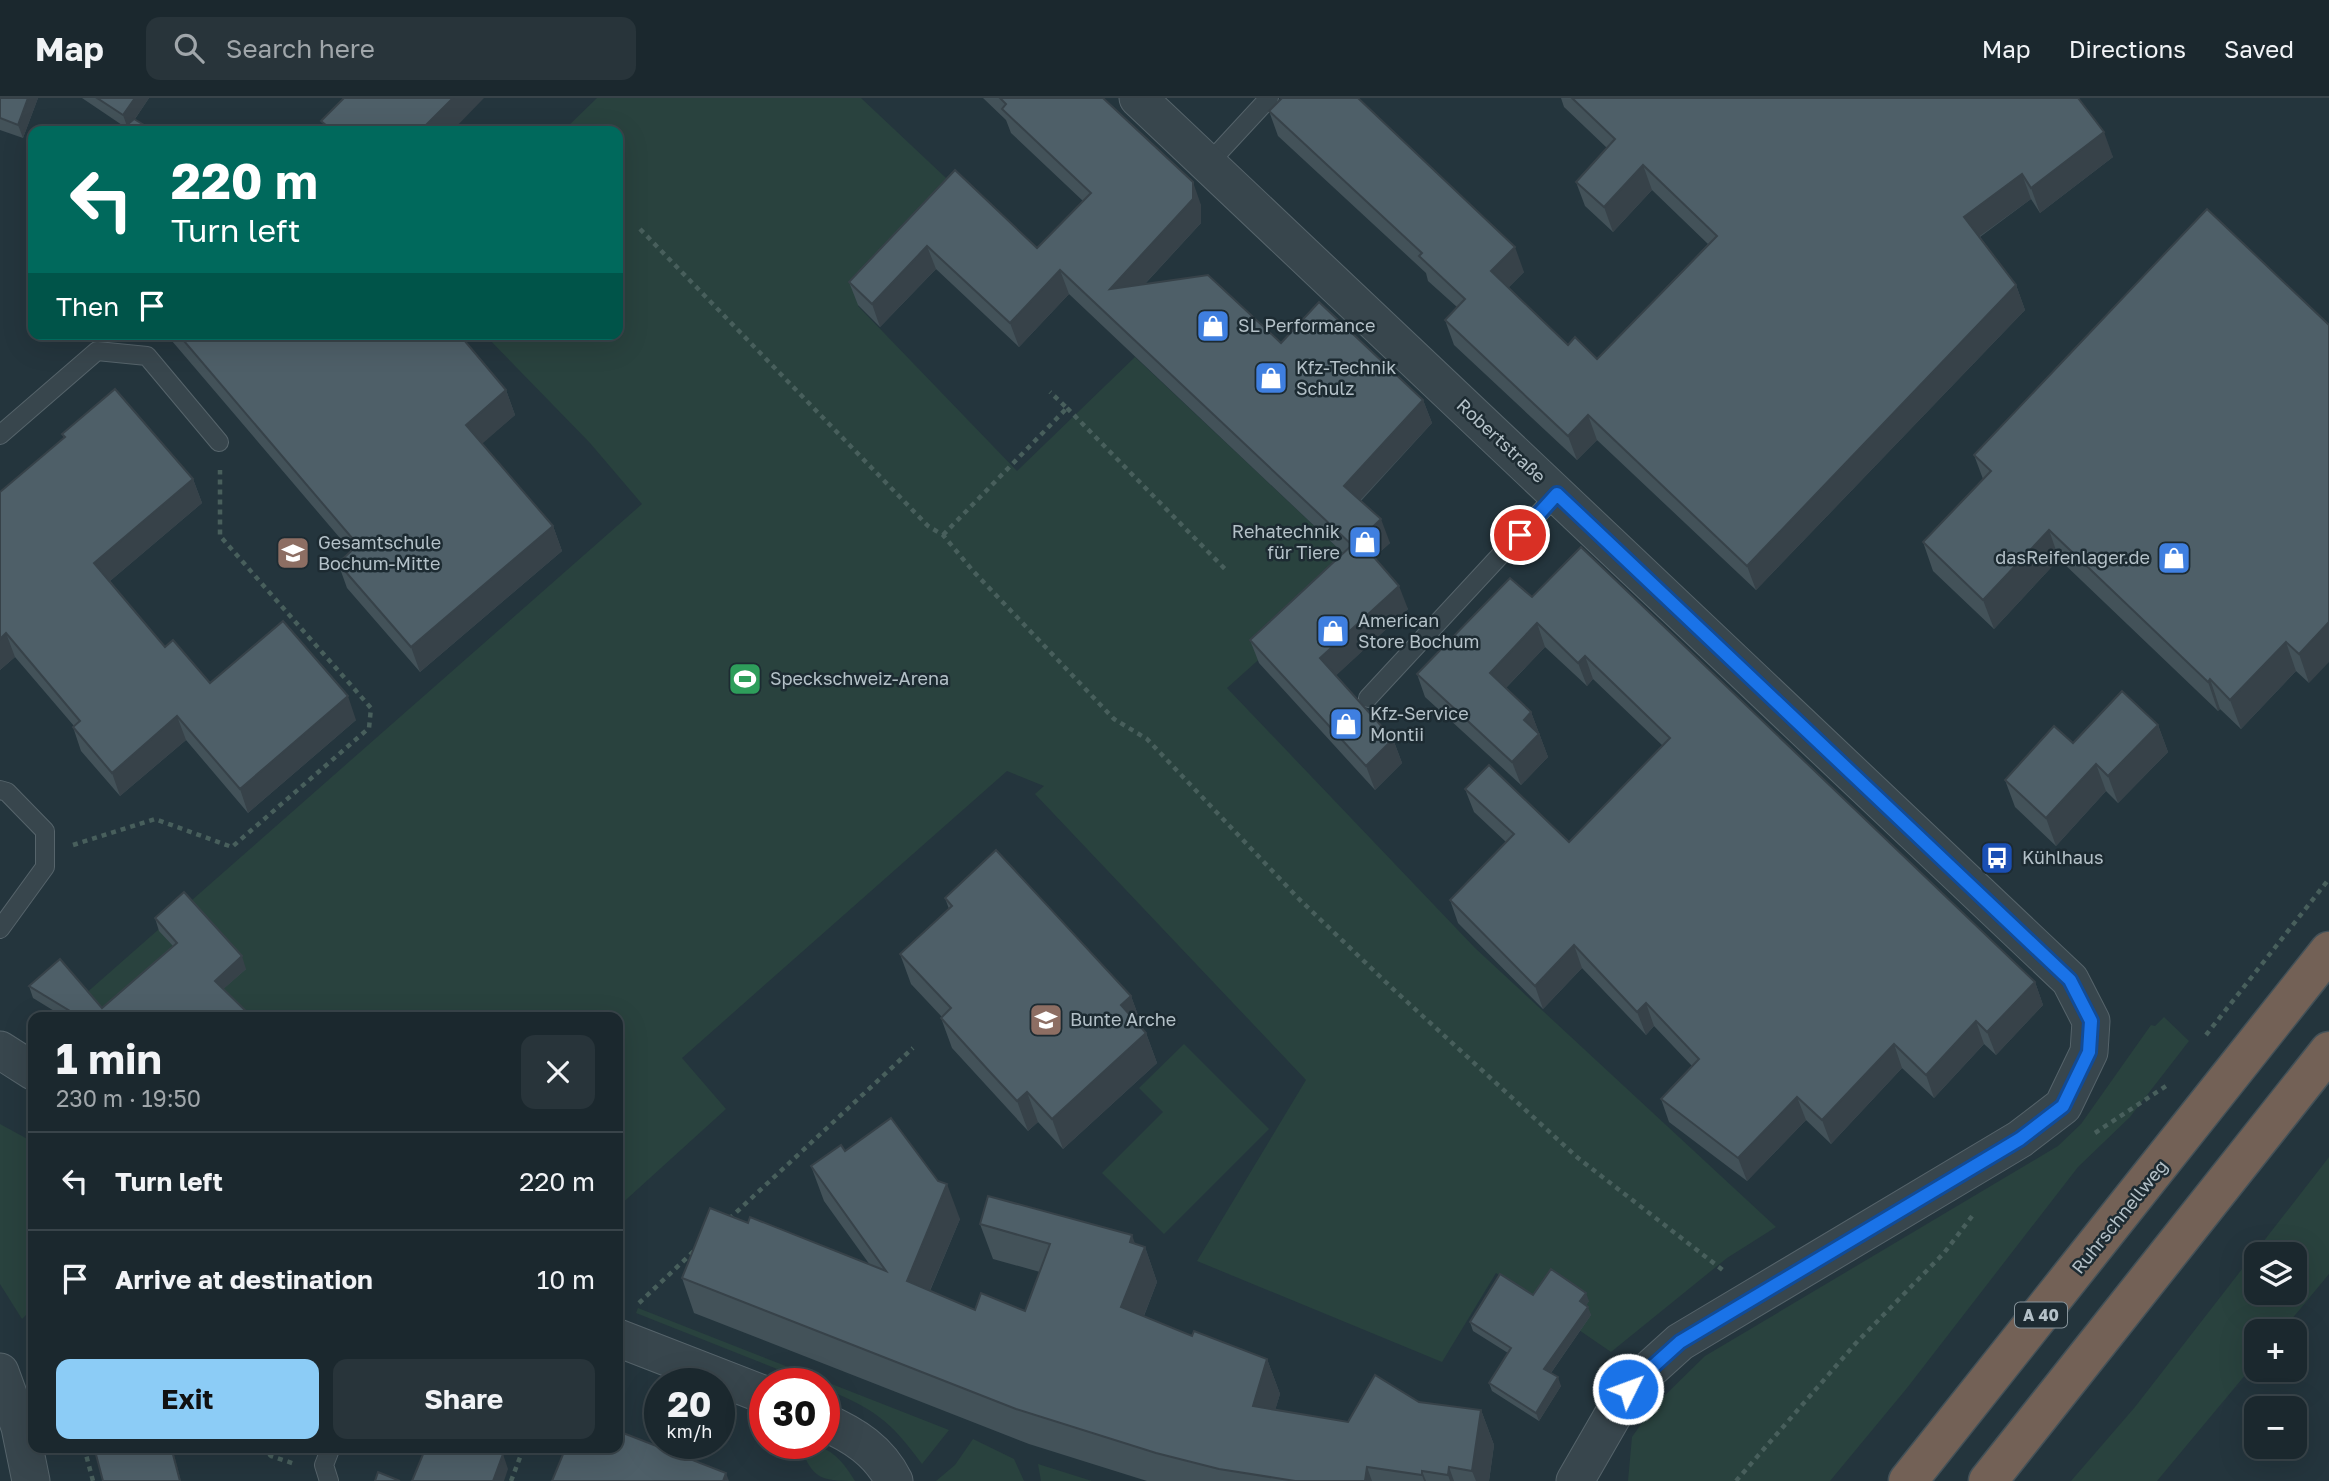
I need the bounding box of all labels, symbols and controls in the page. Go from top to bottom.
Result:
search box [146,17,636,80]
text: Map [35,29,104,68]
icon: search [170,29,208,67]
text: Search here [226,33,375,64]
text: Map [1982,34,2031,63]
text: Directions [2069,34,2186,63]
text: Saved [2224,34,2294,63]
text: 220 m [171,151,318,210]
icon: left [56,154,147,245]
text: Turn left [171,211,300,249]
icon: arrive [133,287,171,325]
text: Then [56,291,119,322]
shop icon: SL Performance [1194,307,1232,345]
place label: SL Performance [1238,314,1375,336]
place label: Kfz-Technik Schulz [1296,356,1396,399]
shop icon: Kfz-Technik Schulz [1252,359,1290,397]
street label: Robertstraße [1453,393,1551,487]
pin [1490,505,1550,565]
icon: arrive [1501,516,1539,554]
place label: Rehatechnik für Tiere [1232,520,1340,563]
shop icon: Rehatechnik für Tiere [1346,523,1384,561]
place label: Gesamtschule Bochum-Mitte [318,531,441,574]
school or university icon: Gesamtschule Bochum-Mitte [274,534,312,572]
shop icon: dasReifenlager.de [2155,539,2193,577]
place label: dasReifenlager.de [1995,546,2150,568]
place label: American Store Bochum [1358,609,1480,652]
shop icon: American Store Bochum [1314,612,1352,650]
sports icon: Speckschweiz-Arena [726,660,764,698]
place label: Speckschweiz-Arena [770,667,949,689]
place label: Kfz-Service Montii [1370,702,1469,745]
shop icon: Kfz-Service Montii [1327,705,1365,743]
bus stop icon: Kühlhaus [1978,839,2016,877]
place label: Kühlhaus [2022,846,2103,868]
school or university icon: Bunte Arche [1027,1001,1065,1039]
place label: Bunte Arche [1070,1008,1176,1030]
text: 1 min [56,1033,162,1083]
button: close [521,1035,595,1109]
text: 230 m · 19:50 [56,1084,201,1112]
street label: Ruhrschnellweg [2067,1155,2172,1278]
icon: left [56,1162,94,1200]
text: Turn left [115,1166,223,1197]
text: 220 m [519,1166,595,1197]
map controls [2244,1242,2307,1459]
button: layers [2244,1242,2307,1305]
icon: arrive [56,1260,94,1298]
text: Arrive at destination [115,1264,373,1295]
text: 10 m [537,1264,595,1295]
road number: A 40 [2015,1302,2067,1328]
button: + [2244,1319,2307,1382]
position arrow [1591,1352,1665,1426]
button: Exit [56,1359,319,1439]
button: Share [333,1359,595,1439]
speed limit sign: 30 [749,1368,840,1459]
text: 20 [667,1383,712,1425]
button: − [2244,1396,2307,1459]
text: km/h [667,1420,712,1442]

